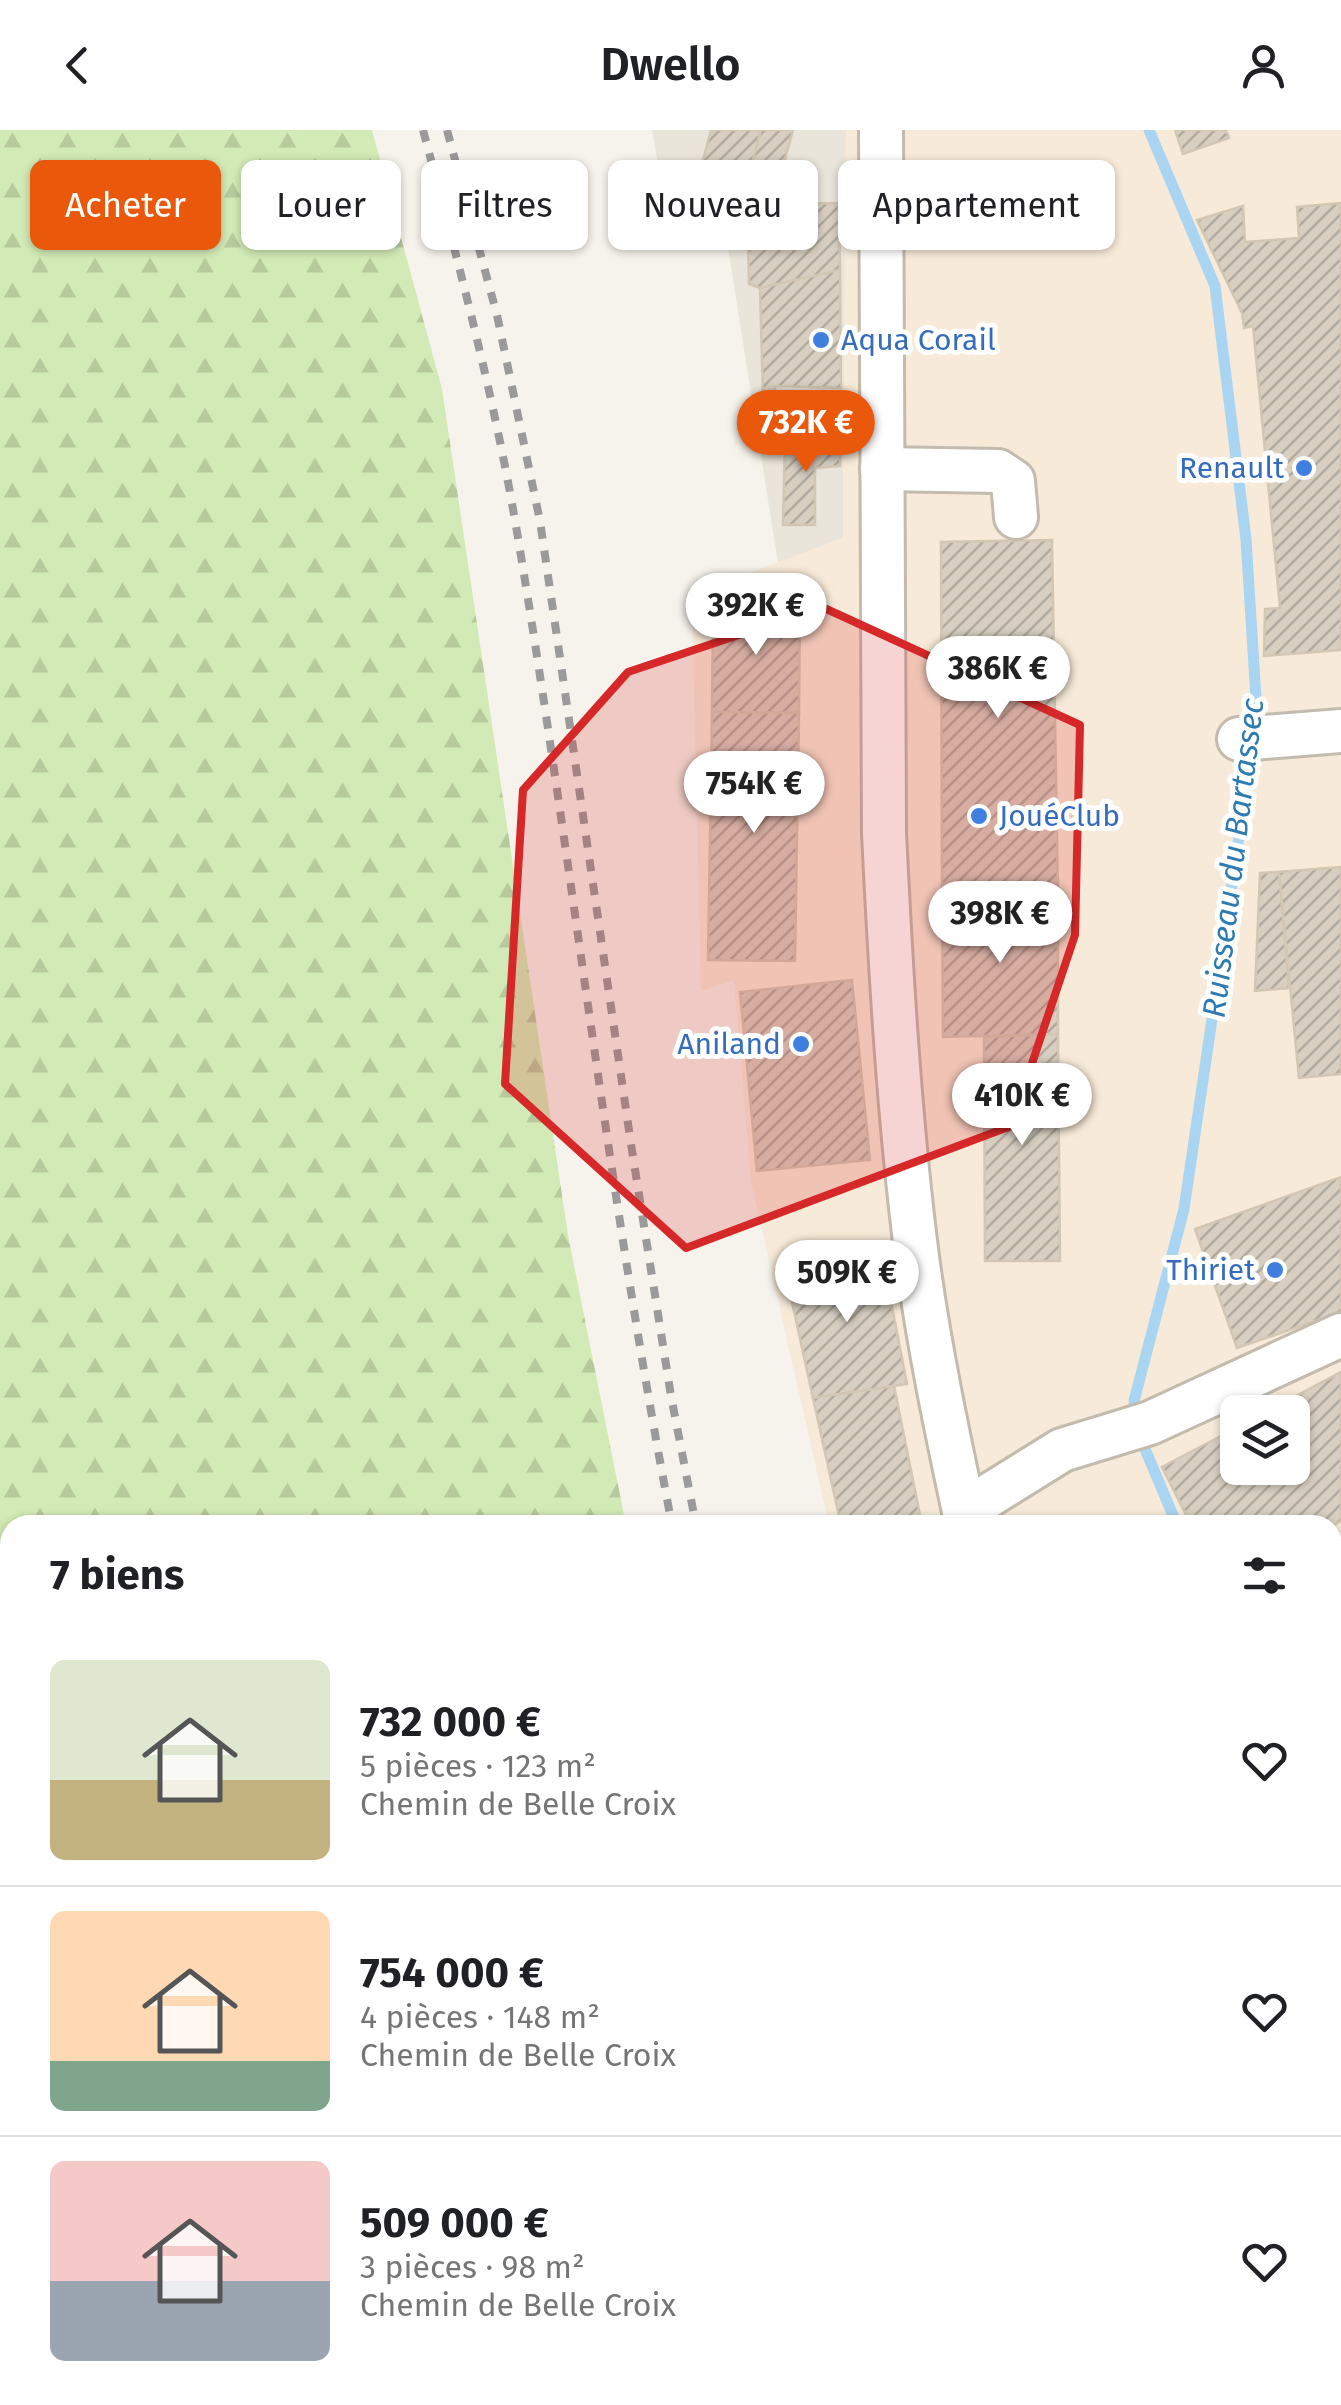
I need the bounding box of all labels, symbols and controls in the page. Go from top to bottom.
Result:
icon: back [50,38,105,93]
text: Dwello [600,38,741,92]
icon: person [1236,38,1291,93]
chip: Acheter [30,160,221,250]
chip: Louer [241,160,401,250]
chip: Filtres [421,160,588,250]
chip: Nouveau [608,160,818,250]
chip: Appartement [838,160,1115,250]
place label: Aqua Corail [841,322,996,358]
marker: Aqua Corail [810,329,832,351]
pin: 732K € [725,390,887,475]
text: 732K € [759,403,853,441]
place label: Renault [1179,450,1284,486]
marker: Renault [1293,457,1315,479]
pin: 392K € [675,573,837,658]
text: 392K € [708,586,804,624]
pin: 386K € [917,636,1079,721]
text: 386K € [948,649,1048,687]
water label: Ruisseau du Bartassec [1195,695,1272,1020]
pin: 754K € [673,751,835,836]
text: 754K € [706,764,802,802]
place label: JouéClub [999,798,1120,834]
marker: JouéClub [968,805,990,827]
pin: 398K € [919,881,1081,966]
text: 398K € [950,894,1050,932]
place label: Aniland [677,1026,781,1062]
marker: Aniland [790,1033,812,1055]
pin: 410K € [941,1063,1103,1148]
text: 410K € [974,1076,1070,1114]
pin: 509K € [766,1240,928,1325]
place label: Thiriet [1166,1252,1255,1288]
text: 509K € [797,1253,897,1291]
marker: Thiriet [1264,1259,1286,1281]
map controls [1220,1395,1310,1485]
button: layers [1220,1395,1310,1485]
icon: filters [1237,1548,1292,1603]
text: 7 biens [50,1550,184,1600]
text: 732 000 € [360,1697,541,1747]
icon: home [130,1700,250,1820]
icon: heart [1237,1733,1292,1788]
text: 5 pièces · 123 m² [360,1747,596,1785]
text: Chemin de Belle Croix [360,1785,676,1823]
text: 754 000 € [360,1948,544,1998]
icon: home [130,1951,250,2071]
icon: heart [1237,1984,1292,2039]
text: 4 pièces · 148 m² [360,1998,600,2036]
text: Chemin de Belle Croix [360,2036,676,2074]
text: 509 000 € [360,2198,549,2248]
icon: home [130,2201,250,2321]
icon: heart [1237,2234,1292,2289]
text: 3 pièces · 98 m² [360,2248,585,2286]
text: Chemin de Belle Croix [360,2286,676,2324]

